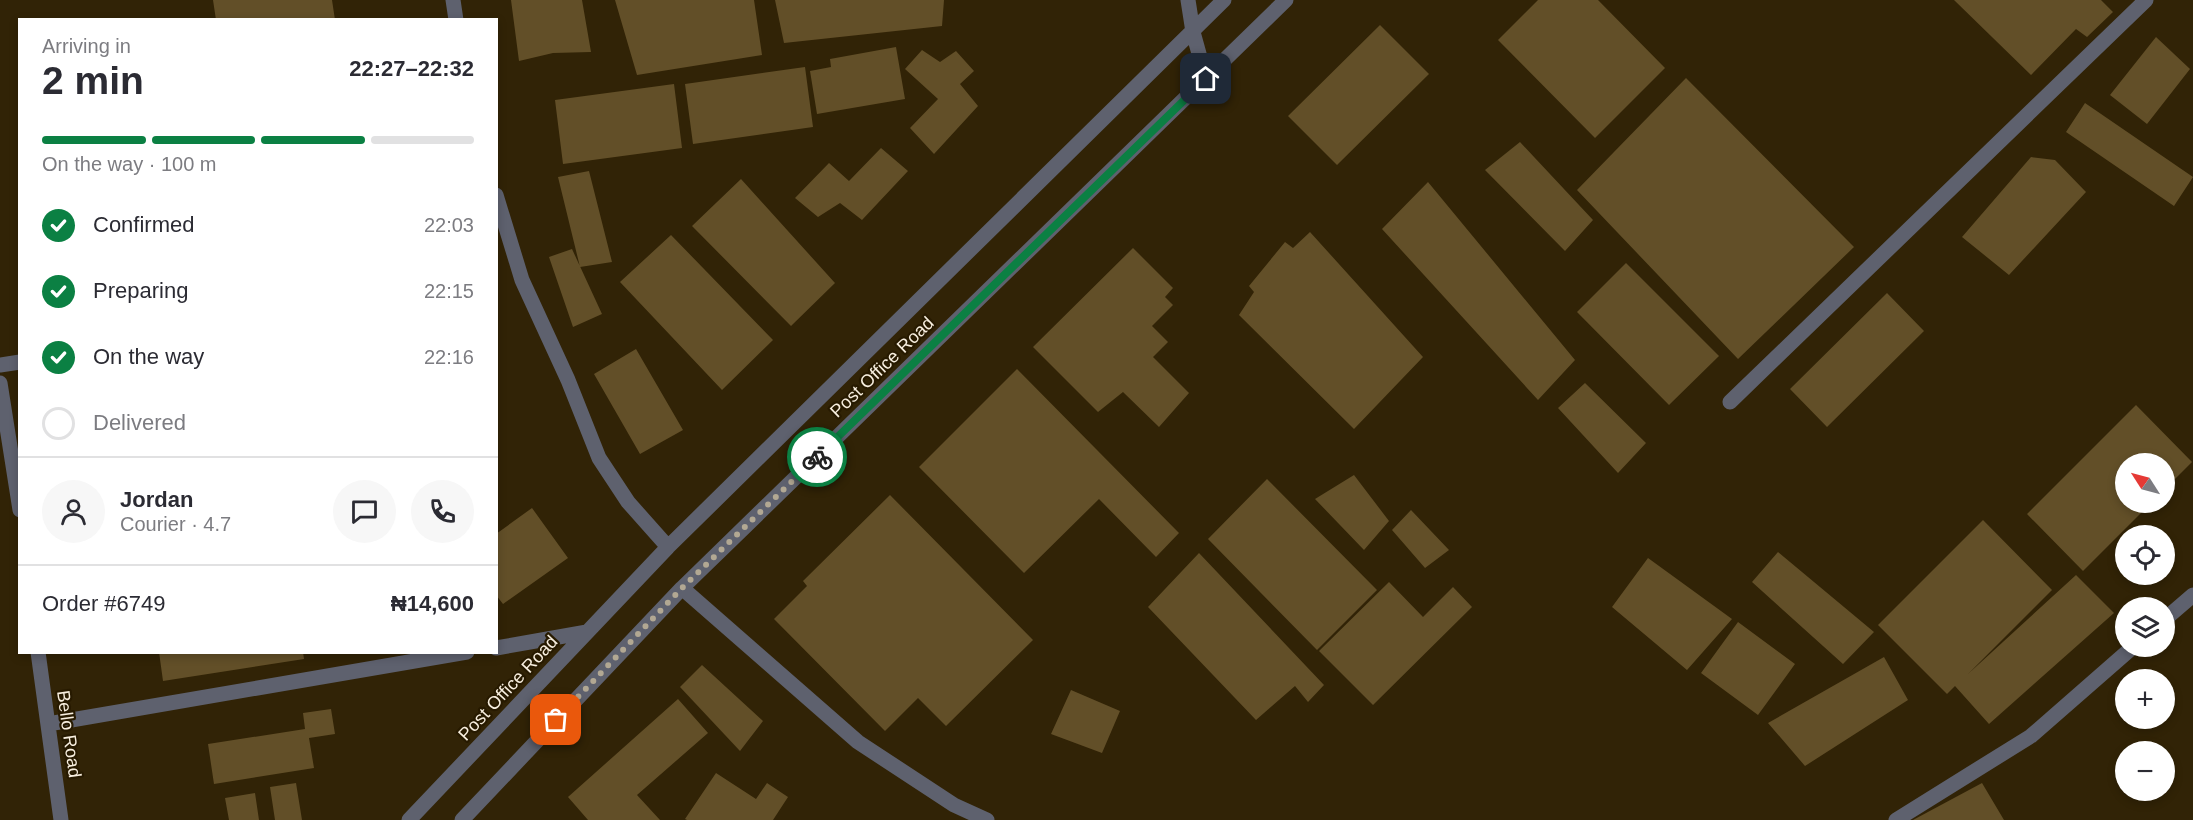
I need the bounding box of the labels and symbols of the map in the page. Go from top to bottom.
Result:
pin [1180,53,1231,104]
street label: Post Office Road [826,313,938,421]
courier [787,427,847,487]
north arrow [2115,453,2175,513]
street label: Post Office Road [454,632,562,744]
street label: Bello Road [53,689,85,779]
pin [530,694,581,745]

